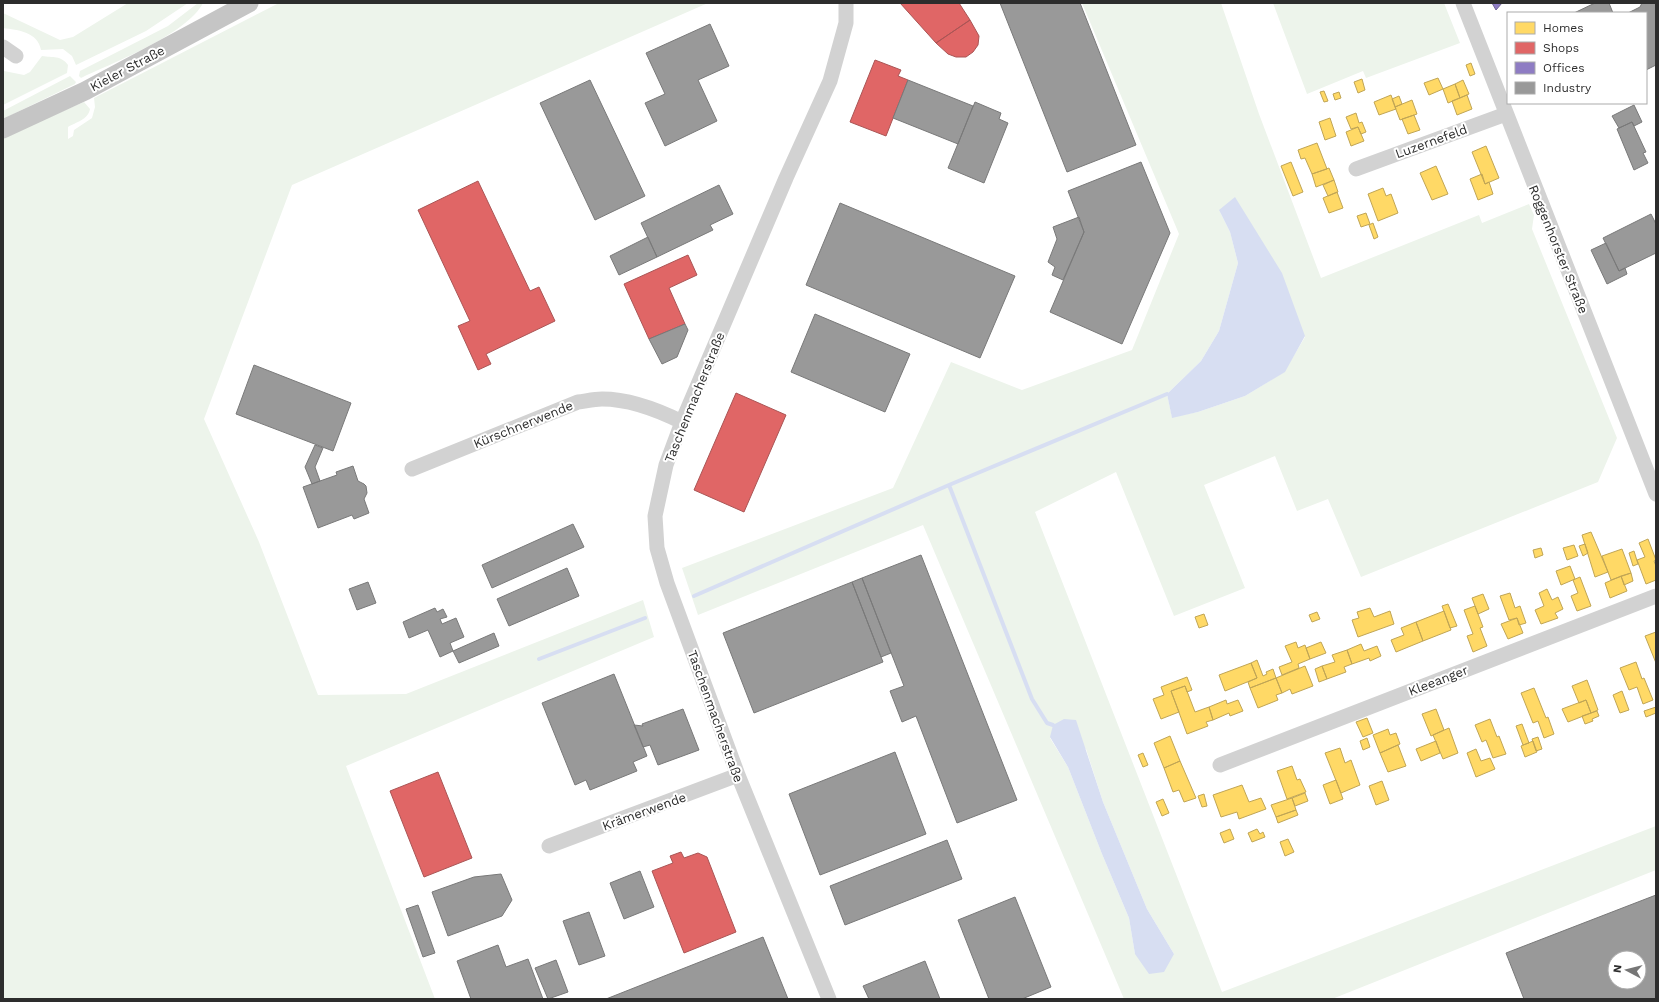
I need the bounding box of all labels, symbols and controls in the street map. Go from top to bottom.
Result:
legend [1507,12,1647,104]
text: Homes [1543,21,1584,35]
text: Shops [1543,41,1579,55]
street label: Kieler Straße [87,43,167,94]
text: Offices [1543,61,1585,75]
text: Industry [1543,81,1592,95]
street label: Luzernefeld [1393,122,1469,161]
street label: Roggenhorster Straße [1526,183,1591,316]
street label: Taschenmacherstraße [661,330,728,465]
street label: Kürschnerwende [471,398,575,451]
street label: Taschenmacherstraße [685,648,746,784]
street label: Kleeanger [1406,662,1470,699]
street label: Krämerwende [600,789,688,834]
north arrow [1607,950,1647,990]
text: N [1611,964,1625,974]

